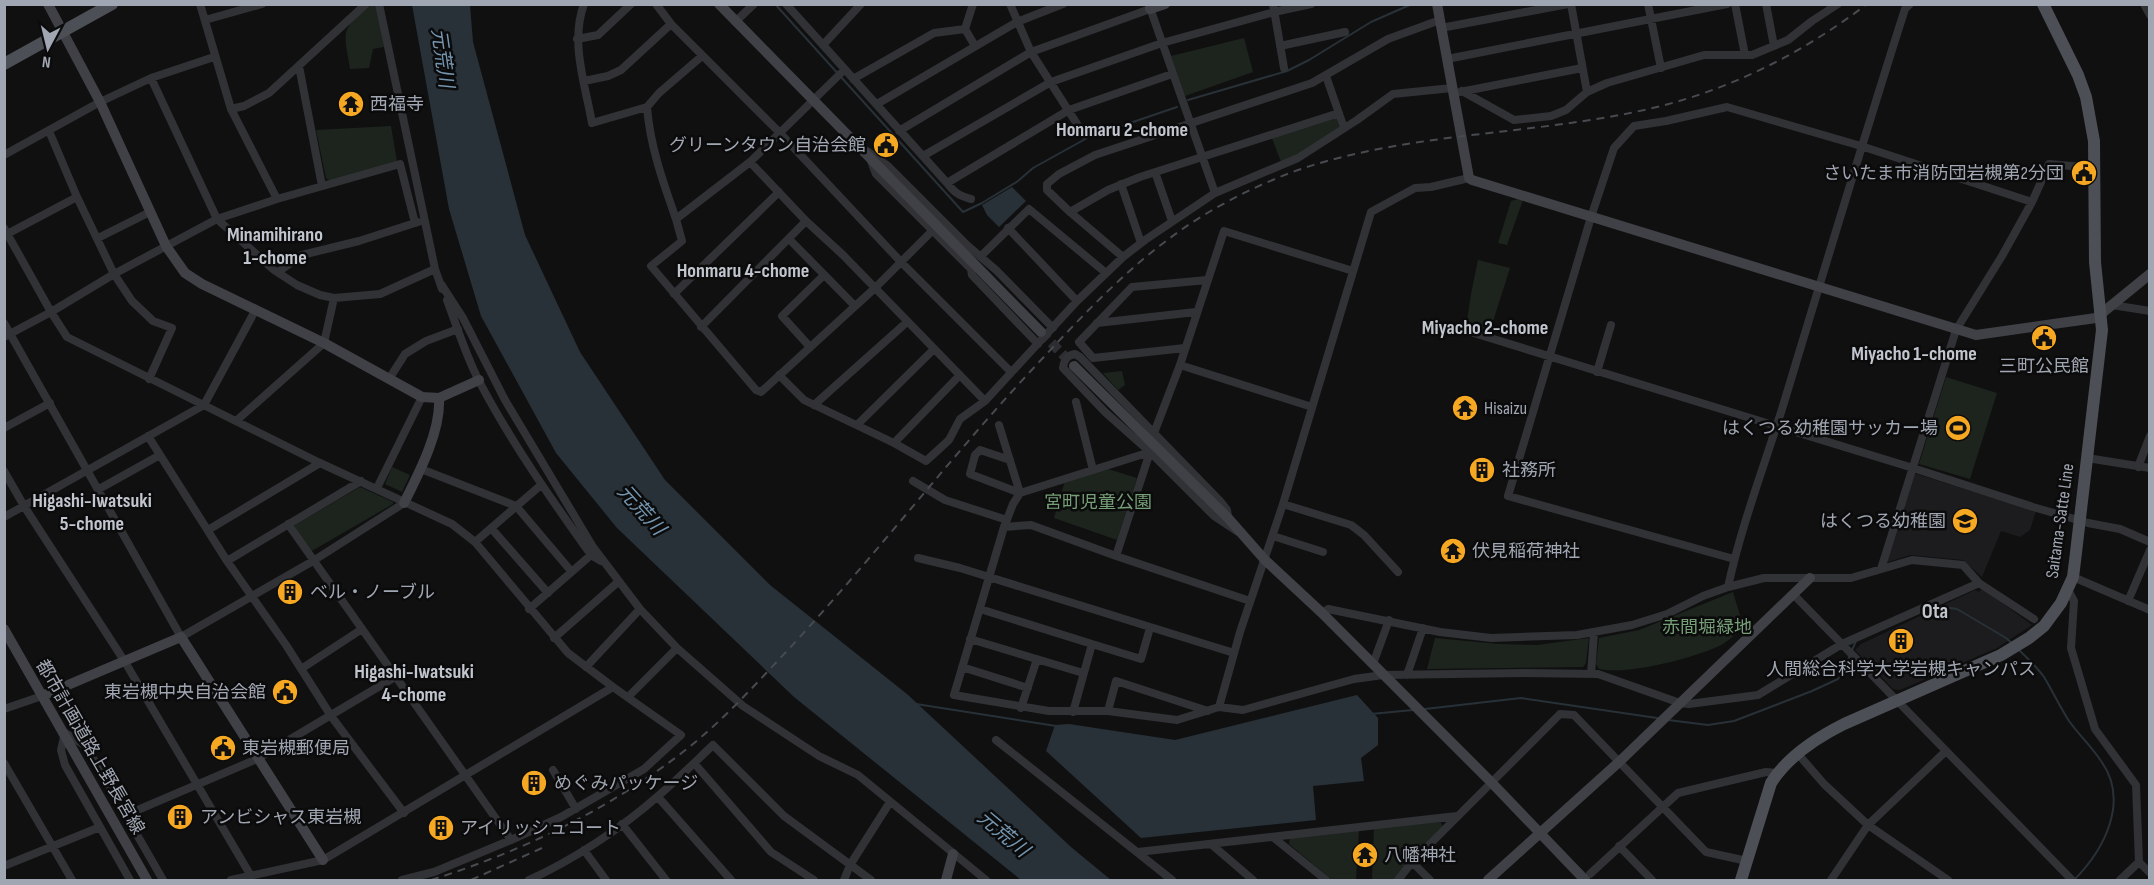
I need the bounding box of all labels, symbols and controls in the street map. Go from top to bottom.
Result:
north arrow [18,18,78,78]
water label: 元荒川 [426,27,458,91]
text: N [41,51,52,71]
temple icon: 西福寺 [336,89,366,119]
place label: 西福寺 [370,94,424,115]
district label: Honmaru 2-chome [1056,118,1188,142]
public building icon: グリーンタウン自治会館 [871,130,901,160]
place label: グリーンタウン自治会館 [669,135,866,156]
public building icon: さいたま市消防団岩槻第2分団 [2069,158,2099,188]
place label: さいたま市消防団岩槻第2分団 [1823,163,2064,184]
district label: Minamihirano 1-chome [227,223,323,270]
district label: Honmaru 4-chome [677,259,809,283]
district label: Miyacho 2-chome [1422,316,1548,340]
public building icon: 三町公民館 [2029,323,2059,353]
district label: Miyacho 1-chome [1851,342,1977,366]
place label: 三町公民館 [1999,356,2089,377]
temple icon: Hisaizu [1450,393,1480,423]
place label: Hisaizu [1484,398,1527,419]
sports icon: はくつる幼稚園サッカー場 [1943,413,1973,443]
place label: はくつる幼稚園サッカー場 [1722,418,1938,439]
building icon: 社務所 [1467,455,1497,485]
place label: 社務所 [1502,460,1556,481]
street label: Saitama-Satte Line [2042,462,2078,580]
water label: 元荒川 [612,480,671,542]
district label: Higashi-Iwatsuki 5-chome [32,489,152,536]
park label: 宮町児童公園 [1044,492,1152,513]
school or university icon: はくつる幼稚園 [1950,506,1980,536]
place label: はくつる幼稚園 [1820,511,1946,532]
temple icon: 伏見稲荷神社 [1438,536,1468,566]
place label: 伏見稲荷神社 [1472,541,1580,562]
building icon: ベル・ノーブル [275,577,305,607]
place label: ベル・ノーブル [310,582,435,603]
district label: Ota [1922,599,1948,624]
park label: 赤間堀緑地 [1662,617,1752,638]
building icon: 人間総合科学大学岩槻キャンパス [1886,626,1916,656]
street label: 都市計画道路上野長宮線 [31,656,149,838]
place label: 人間総合科学大学岩槻キャンパス [1766,659,2036,680]
district label: Higashi-Iwatsuki 4-chome [354,660,474,707]
public building icon: 東岩槻中央自治会館 [270,677,300,707]
place label: 東岩槻中央自治会館 [104,682,266,703]
public building icon: 東岩槻郵便局 [208,733,238,763]
place label: 東岩槻郵便局 [242,738,350,759]
building icon: めぐみパッケージ [519,768,549,798]
place label: めぐみパッケージ [554,773,698,794]
building icon: アンビシャス東岩槻 [165,802,195,832]
water label: 元荒川 [972,806,1035,864]
place label: アンビシャス東岩槻 [200,807,361,828]
building icon: アイリッシュコート [426,813,456,843]
place label: アイリッシュコート [460,818,621,839]
temple icon: 八幡神社 [1350,840,1380,870]
place label: 八幡神社 [1384,845,1456,866]

